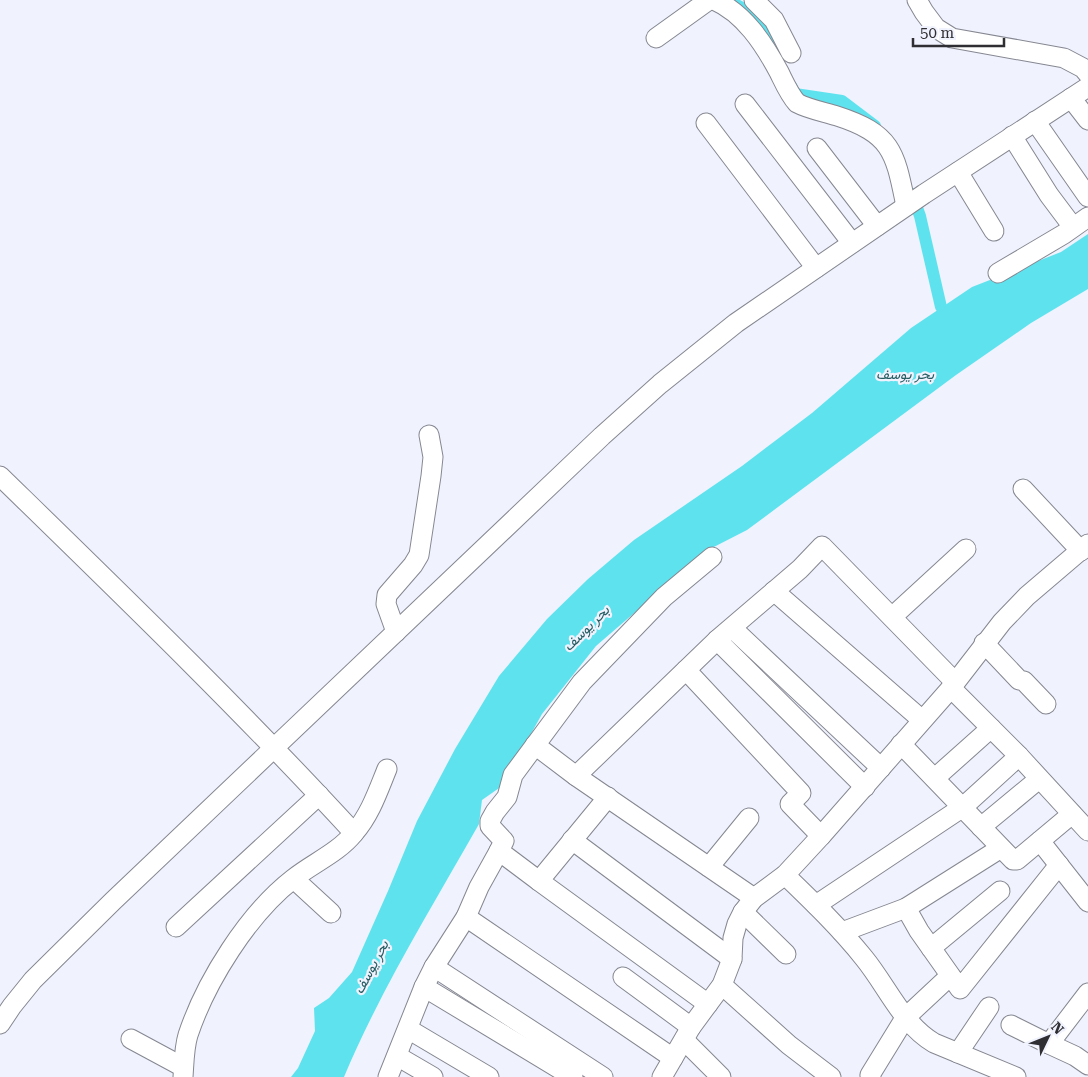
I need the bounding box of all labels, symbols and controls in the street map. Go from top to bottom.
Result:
scale bar [913,15,1004,47]
text: 50 m [920,24,955,42]
water label: بحر يوسف [876,366,935,383]
water label: بحر يوسف [560,601,613,655]
water label: بحر يوسف [350,937,393,997]
north arrow [1023,1012,1073,1062]
text: N [1048,1019,1067,1038]

